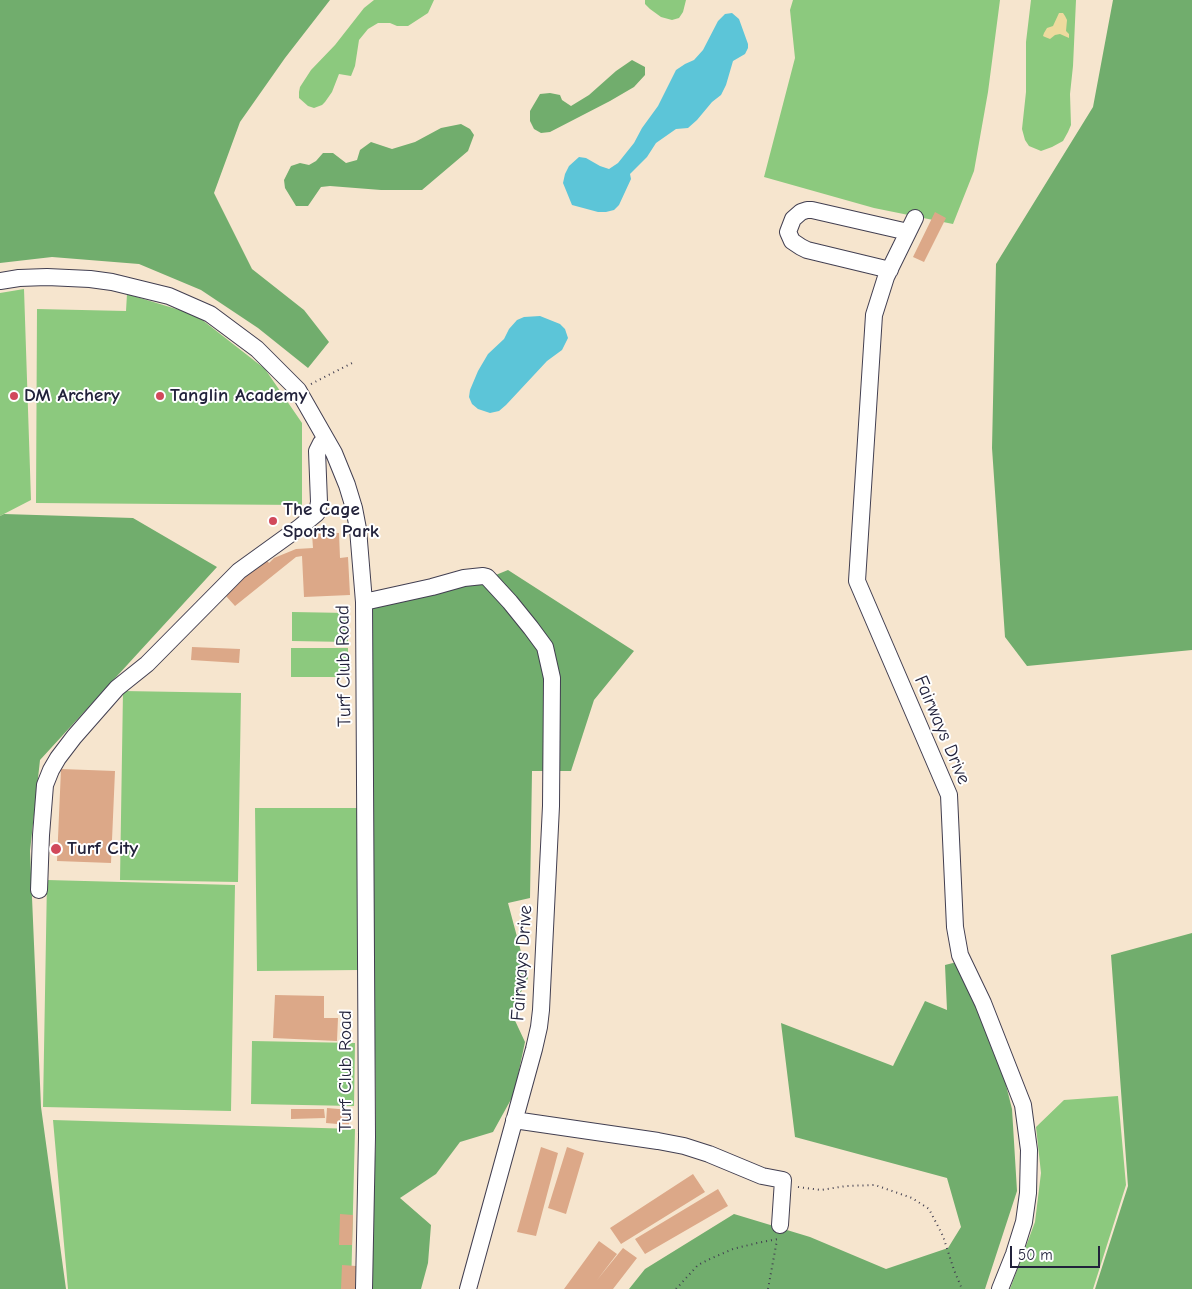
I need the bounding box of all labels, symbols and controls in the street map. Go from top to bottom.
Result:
place label: DM Archery [24,385,120,407]
place label: Tanglin Academy [170,385,307,407]
marker: DM Archery [8,390,20,402]
marker: Tanglin Academy [154,390,166,402]
place label: The Cage Sports Park [283,499,379,543]
marker: The Cage Sports Park [267,515,279,527]
street label: Turf Club Road [332,605,356,727]
street label: Fairways Drive [909,672,975,788]
place label: Turf City [67,838,138,860]
marker: Turf City [49,842,63,856]
street label: Fairways Drive [507,904,537,1022]
street label: Turf Club Road [335,1010,357,1132]
scale bar [1012,1236,1102,1268]
text: 50 m [1018,1246,1053,1264]

